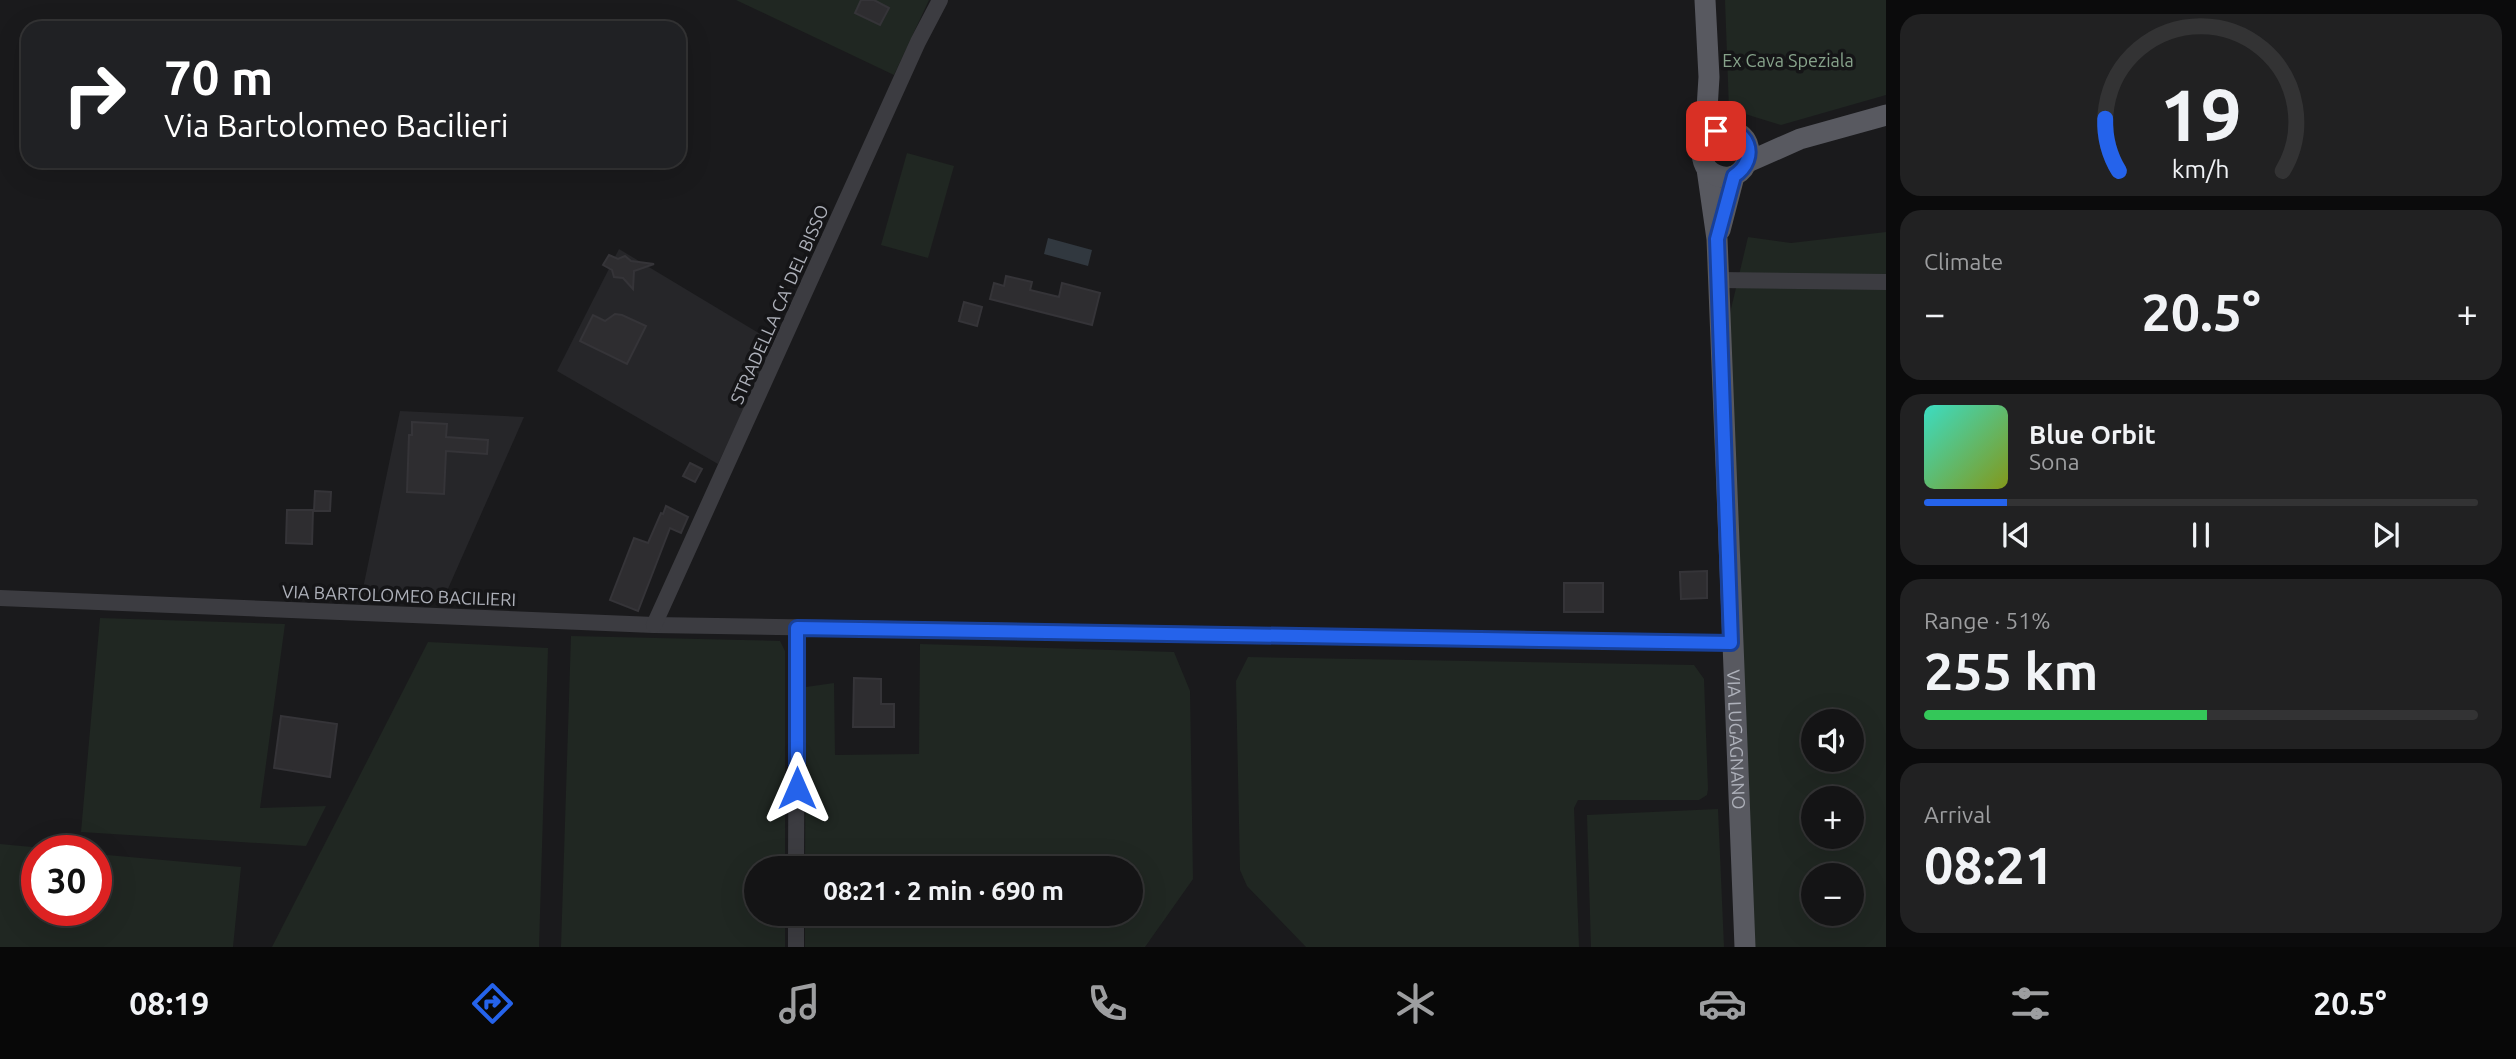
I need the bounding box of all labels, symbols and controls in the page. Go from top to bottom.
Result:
icon: right [49,49,140,140]
text: 70 m [164,49,273,104]
park label: Ex Cava Speziala [1722,50,1854,70]
text: 19 [2160,73,2242,155]
pin [1686,101,1746,161]
text: Via Bartolomeo Bacilieri [164,107,509,143]
icon: arrive [1697,112,1735,150]
text: km/h [2172,155,2230,183]
street label: STRADELLA CA' DEL BISSO [726,201,832,407]
text: Climate [1924,249,2003,274]
text: 20.5° [2141,283,2261,341]
text: − [1924,292,1945,334]
text: + [2457,292,2478,334]
text: Blue Orbit [2029,420,2156,449]
text: Sona [2029,449,2079,474]
icon: previous [1997,516,2035,554]
icon: pause [2182,516,2220,554]
icon: next [2367,516,2405,554]
street label: VIA BARTOLOMEO BACILIERI [282,581,516,609]
text: Range · 51% [1924,608,2051,633]
text: 255 km [1924,642,2098,700]
street label: VIA LUGAGNANO [1724,669,1750,810]
map controls [1801,709,1864,926]
button: sound [1801,709,1864,772]
position arrow [760,751,834,825]
button: + [1801,786,1864,849]
text: Arrival [1924,802,1991,827]
speed limit sign: 30 [21,835,112,926]
text: 08:21 [1924,836,2054,894]
button: − [1801,863,1864,926]
text: 08:21 · 2 min · 690 m [823,876,1064,905]
icon: directions [468,979,517,1028]
icon: music [775,979,824,1028]
icon: phone [1083,979,1132,1028]
icon: climate [1391,979,1440,1028]
icon: car [1698,979,1747,1028]
icon: filters [2006,979,2055,1028]
text: 08:19 [129,985,209,1021]
text: 20.5° [2313,985,2387,1021]

